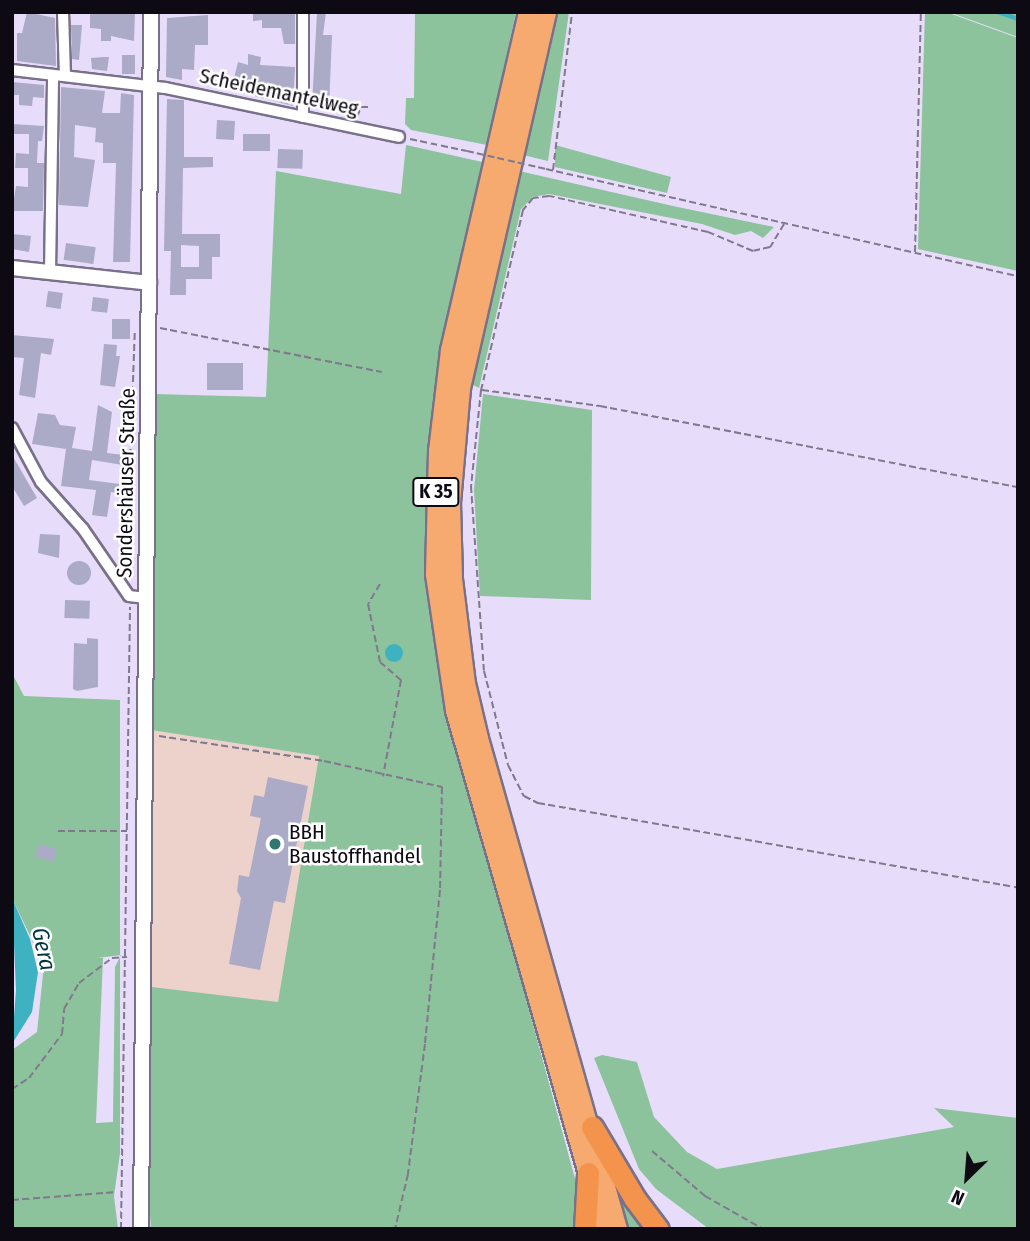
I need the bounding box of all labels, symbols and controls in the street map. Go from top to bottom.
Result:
street label: Scheidemantelweg [197,63,361,121]
street label: Sondershäuser Straße [112,388,140,578]
road number: K 35 [412,477,460,508]
place label: BBH Baustoffhandel [289,819,421,869]
marker: BBH Baustoffhandel [267,836,283,852]
water label: Gera [26,925,62,973]
north arrow [932,1143,1002,1213]
text: N [948,1185,968,1210]

